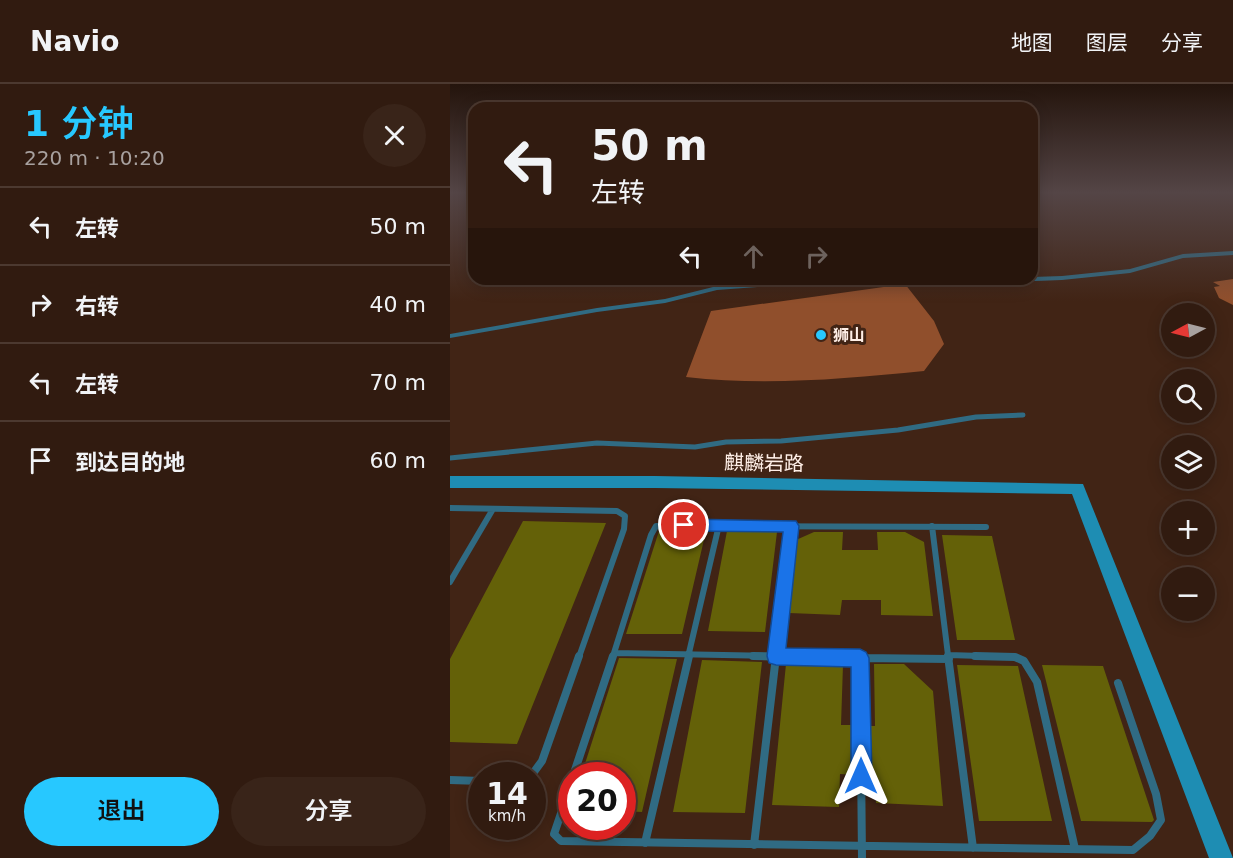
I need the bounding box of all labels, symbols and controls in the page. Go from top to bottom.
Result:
text: Navio [30,25,119,58]
text: 地图 [1011,31,1053,55]
text: 图层 [1086,31,1128,55]
text: 分享 [1161,31,1203,55]
text: 1 分钟 [24,103,134,144]
button: close [363,104,426,167]
text: 50 m [591,121,708,170]
icon: left [492,126,570,204]
text: 220 m · 10:20 [24,146,165,170]
text: 左转 [591,177,645,208]
icon: left [24,210,57,243]
text: 50 m [370,214,426,239]
text: 左转 [75,216,119,241]
icon: left [674,240,707,273]
icon: ahead [737,240,770,273]
icon: right [800,240,833,273]
icon: right [24,288,57,321]
text: 40 m [370,292,426,317]
text: 右转 [75,294,119,319]
north arrow [1161,303,1215,357]
map controls [1161,303,1215,621]
place label: 狮山 [833,326,865,345]
marker: 狮山 [814,328,828,342]
icon: left [24,366,57,399]
button: search [1161,369,1215,423]
text: 70 m [370,370,426,395]
text: 左转 [75,372,119,397]
button: layers [1161,435,1215,489]
icon: arrive [24,444,57,477]
text: 60 m [370,448,426,473]
text: 到达目的地 [75,450,185,475]
street label: 麒麟岩路 [724,450,804,476]
pin [658,499,709,550]
button: + [1161,501,1215,555]
icon: arrive [667,508,700,541]
button: − [1161,567,1215,621]
position arrow [829,744,893,808]
speed limit sign: 20 [558,762,636,840]
text: 14 [486,776,528,811]
button: 退出 [24,777,219,846]
button: 分享 [231,777,426,846]
text: km/h [488,807,526,825]

